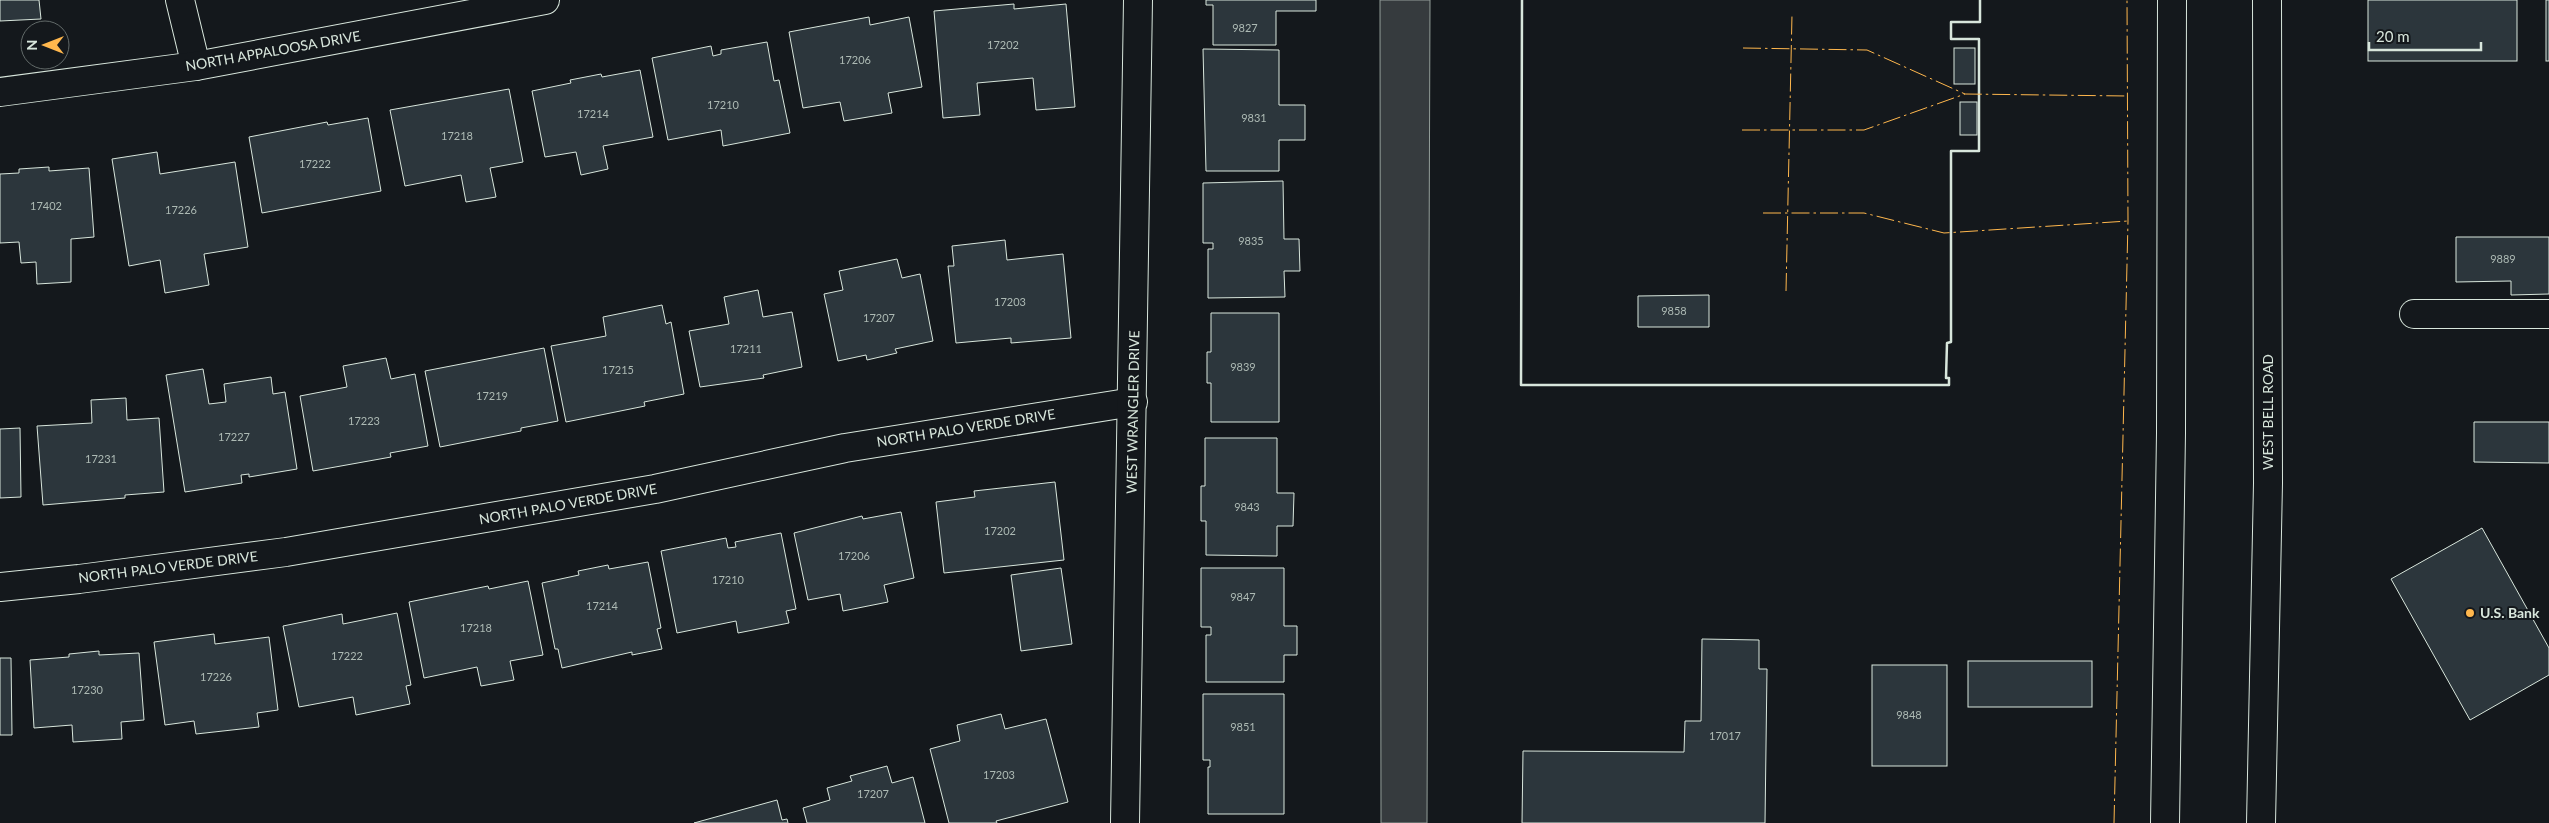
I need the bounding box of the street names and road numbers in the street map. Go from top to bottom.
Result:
street label: NORTH APPALOOSA DRIVE [184,27,362,74]
street label: WEST WRANGLER DRIVE [1123,330,1142,494]
street label: WEST BELL ROAD [2259,354,2276,470]
street label: NORTH PALO VERDE DRIVE [875,405,1056,450]
street label: NORTH PALO VERDE DRIVE [477,479,658,528]
street label: NORTH PALO VERDE DRIVE [77,547,259,586]

